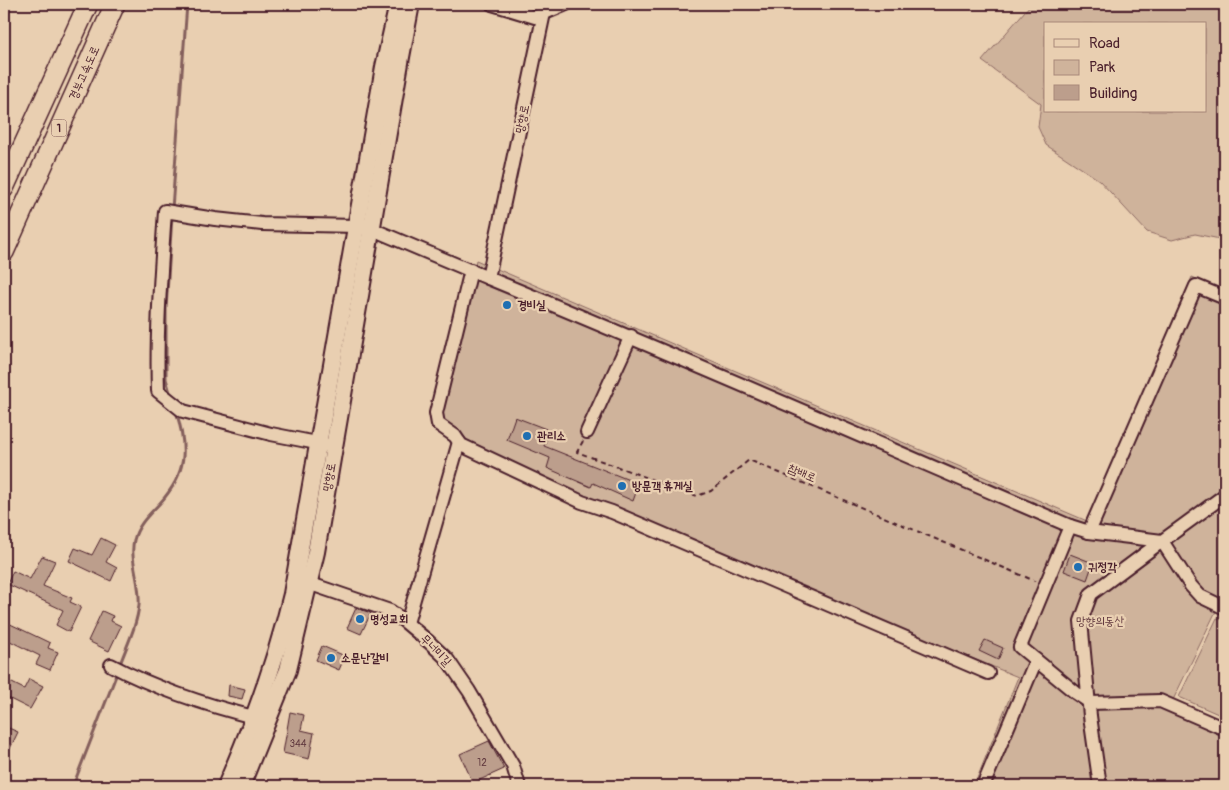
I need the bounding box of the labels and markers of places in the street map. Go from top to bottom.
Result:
place label: 경비실 [517,298,546,313]
marker: 경비실 [501,299,513,311]
place label: 관리소 [537,429,566,444]
marker: 관리소 [521,430,533,442]
place label: 방문객 휴게실 [632,479,693,494]
marker: 방문객 휴게실 [616,480,628,492]
place label: 귀정각 [1088,560,1117,575]
marker: 귀정각 [1072,561,1084,573]
place label: 명성교회 [370,612,409,627]
marker: 명성교회 [354,613,366,625]
place label: 소문난갈비 [341,651,389,666]
marker: 소문난갈비 [325,652,337,664]

